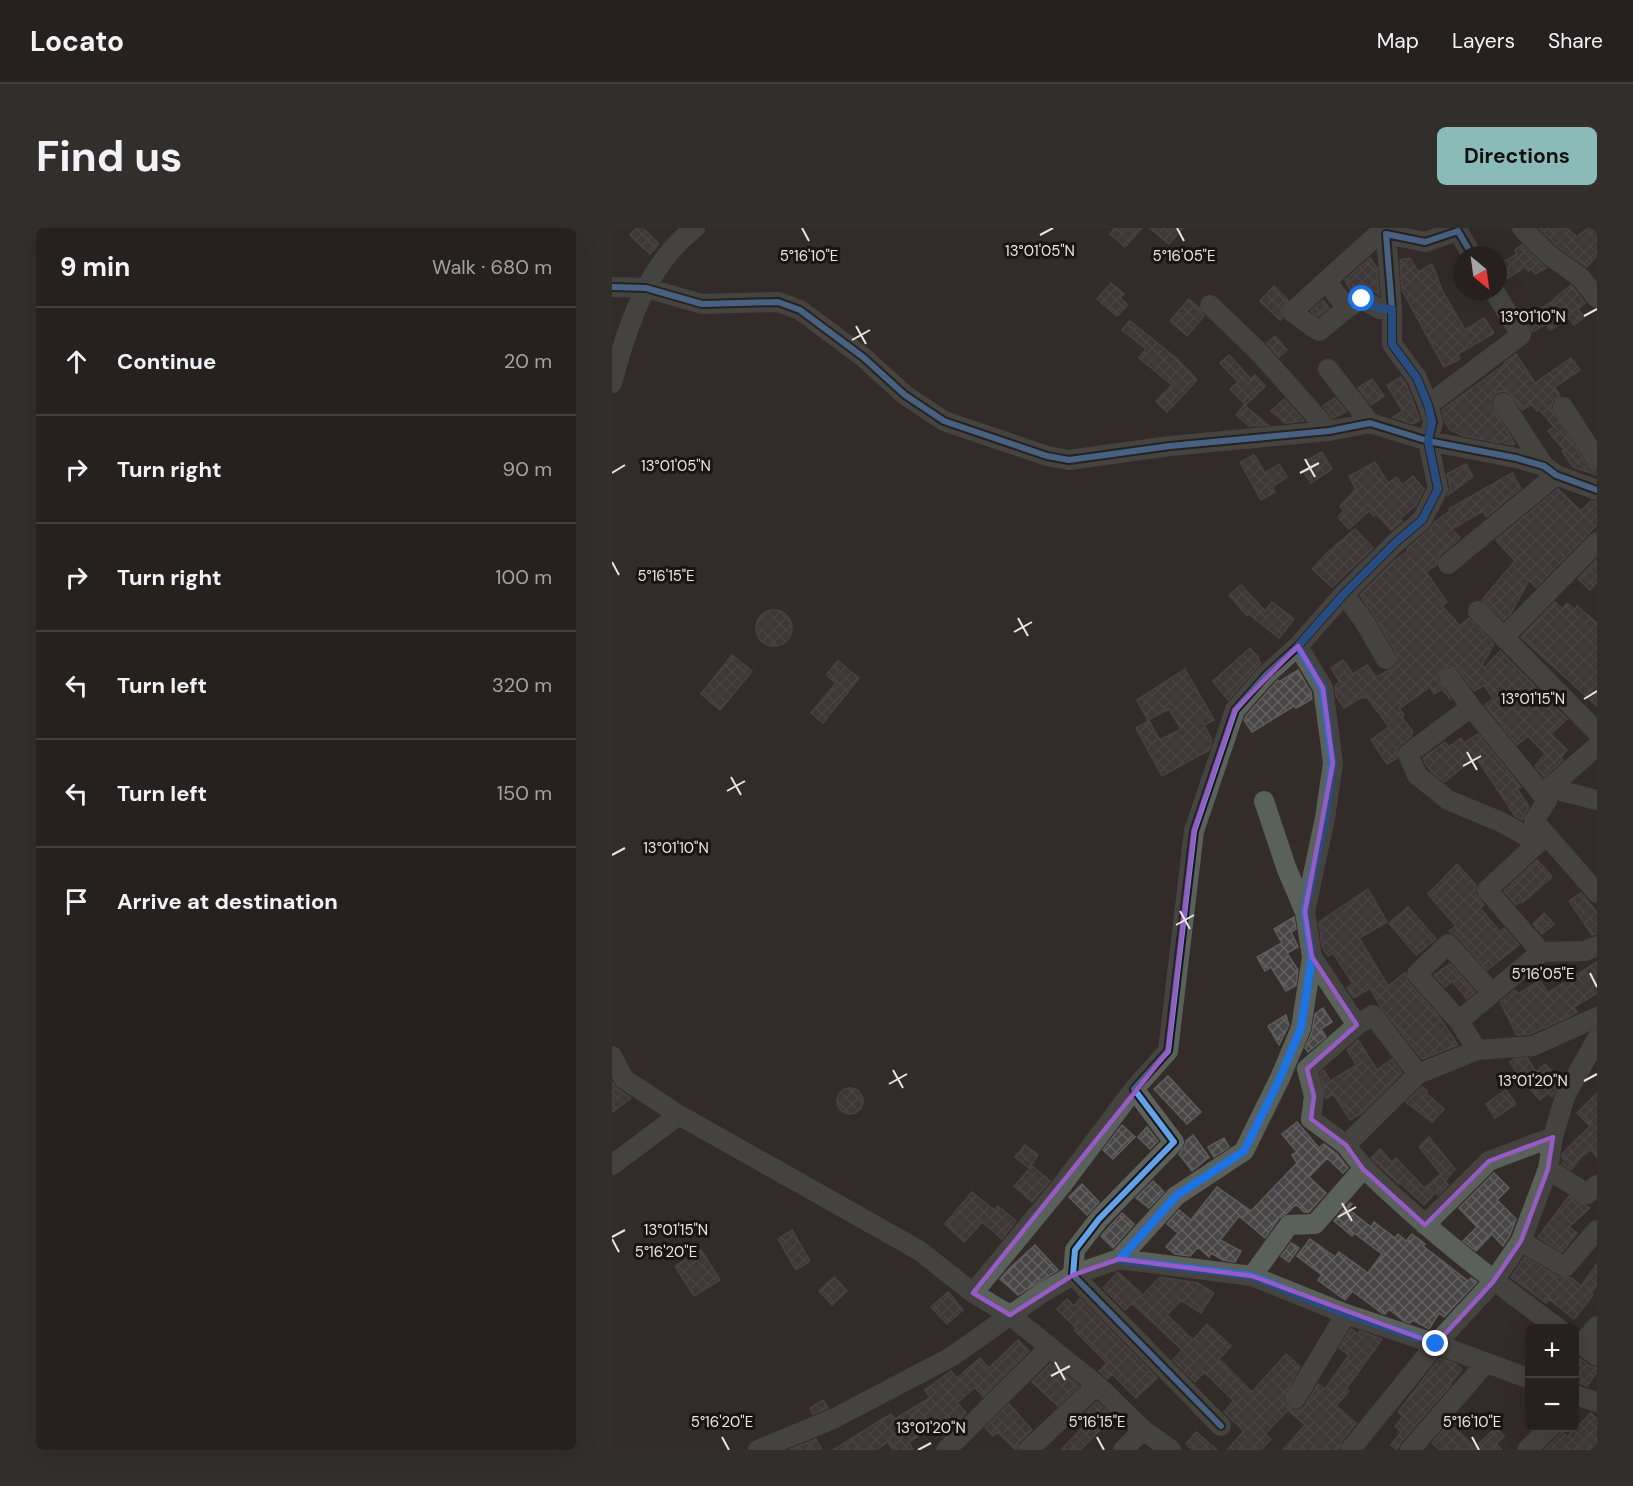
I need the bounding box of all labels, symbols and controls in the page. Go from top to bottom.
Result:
text: Locato [30,23,124,60]
text: Map [1377,27,1419,55]
text: Layers [1452,27,1515,55]
text: Share [1548,27,1603,55]
button: Directions [1437,127,1597,185]
text: Find us [36,129,182,184]
text: 13°01'05"N [1005,241,1075,261]
text: 5°16'10"E [780,246,838,266]
text: 5°16'05"E [1153,246,1215,266]
north arrow [1453,246,1507,300]
text: 9 min [60,250,130,284]
text: Walk · 680 m [432,254,552,280]
route start [1348,285,1374,311]
text: 13°01'10"N [1500,307,1566,327]
icon: ahead [60,345,93,378]
text: Continue [117,347,216,376]
text: 20 m [504,348,552,374]
icon: right [60,453,93,486]
text: Turn right [117,455,222,484]
text: 90 m [503,456,552,482]
text: 13°01'05"N [641,456,711,476]
icon: right [60,561,93,594]
text: Turn right [117,563,222,592]
text: 100 m [495,564,552,590]
text: 5°16'15"E [637,566,695,586]
icon: left [60,669,93,702]
text: Turn left [117,671,207,700]
text: 320 m [492,672,552,698]
text: 13°01'15"N [1501,689,1565,709]
icon: left [60,777,93,810]
text: Turn left [117,779,207,808]
text: 150 m [497,780,552,806]
text: 13°01'10"N [643,838,709,858]
icon: arrive [60,885,93,918]
text: Arrive at destination [117,887,338,916]
text: 5°16'05"E [1512,964,1574,984]
text: 13°01'20"N [1498,1071,1568,1091]
text: 13°01'15"N [644,1220,708,1240]
text: 5°16'20"E [635,1242,697,1262]
map controls [1525,1324,1579,1432]
button: + [1525,1324,1579,1378]
route end [1422,1330,1448,1356]
button: − [1525,1378,1579,1432]
text: 5°16'20"E [691,1412,753,1432]
text: 5°16'15"E [1068,1412,1126,1432]
text: 5°16'10"E [1443,1412,1501,1432]
text: 13°01'20"N [896,1418,966,1438]

